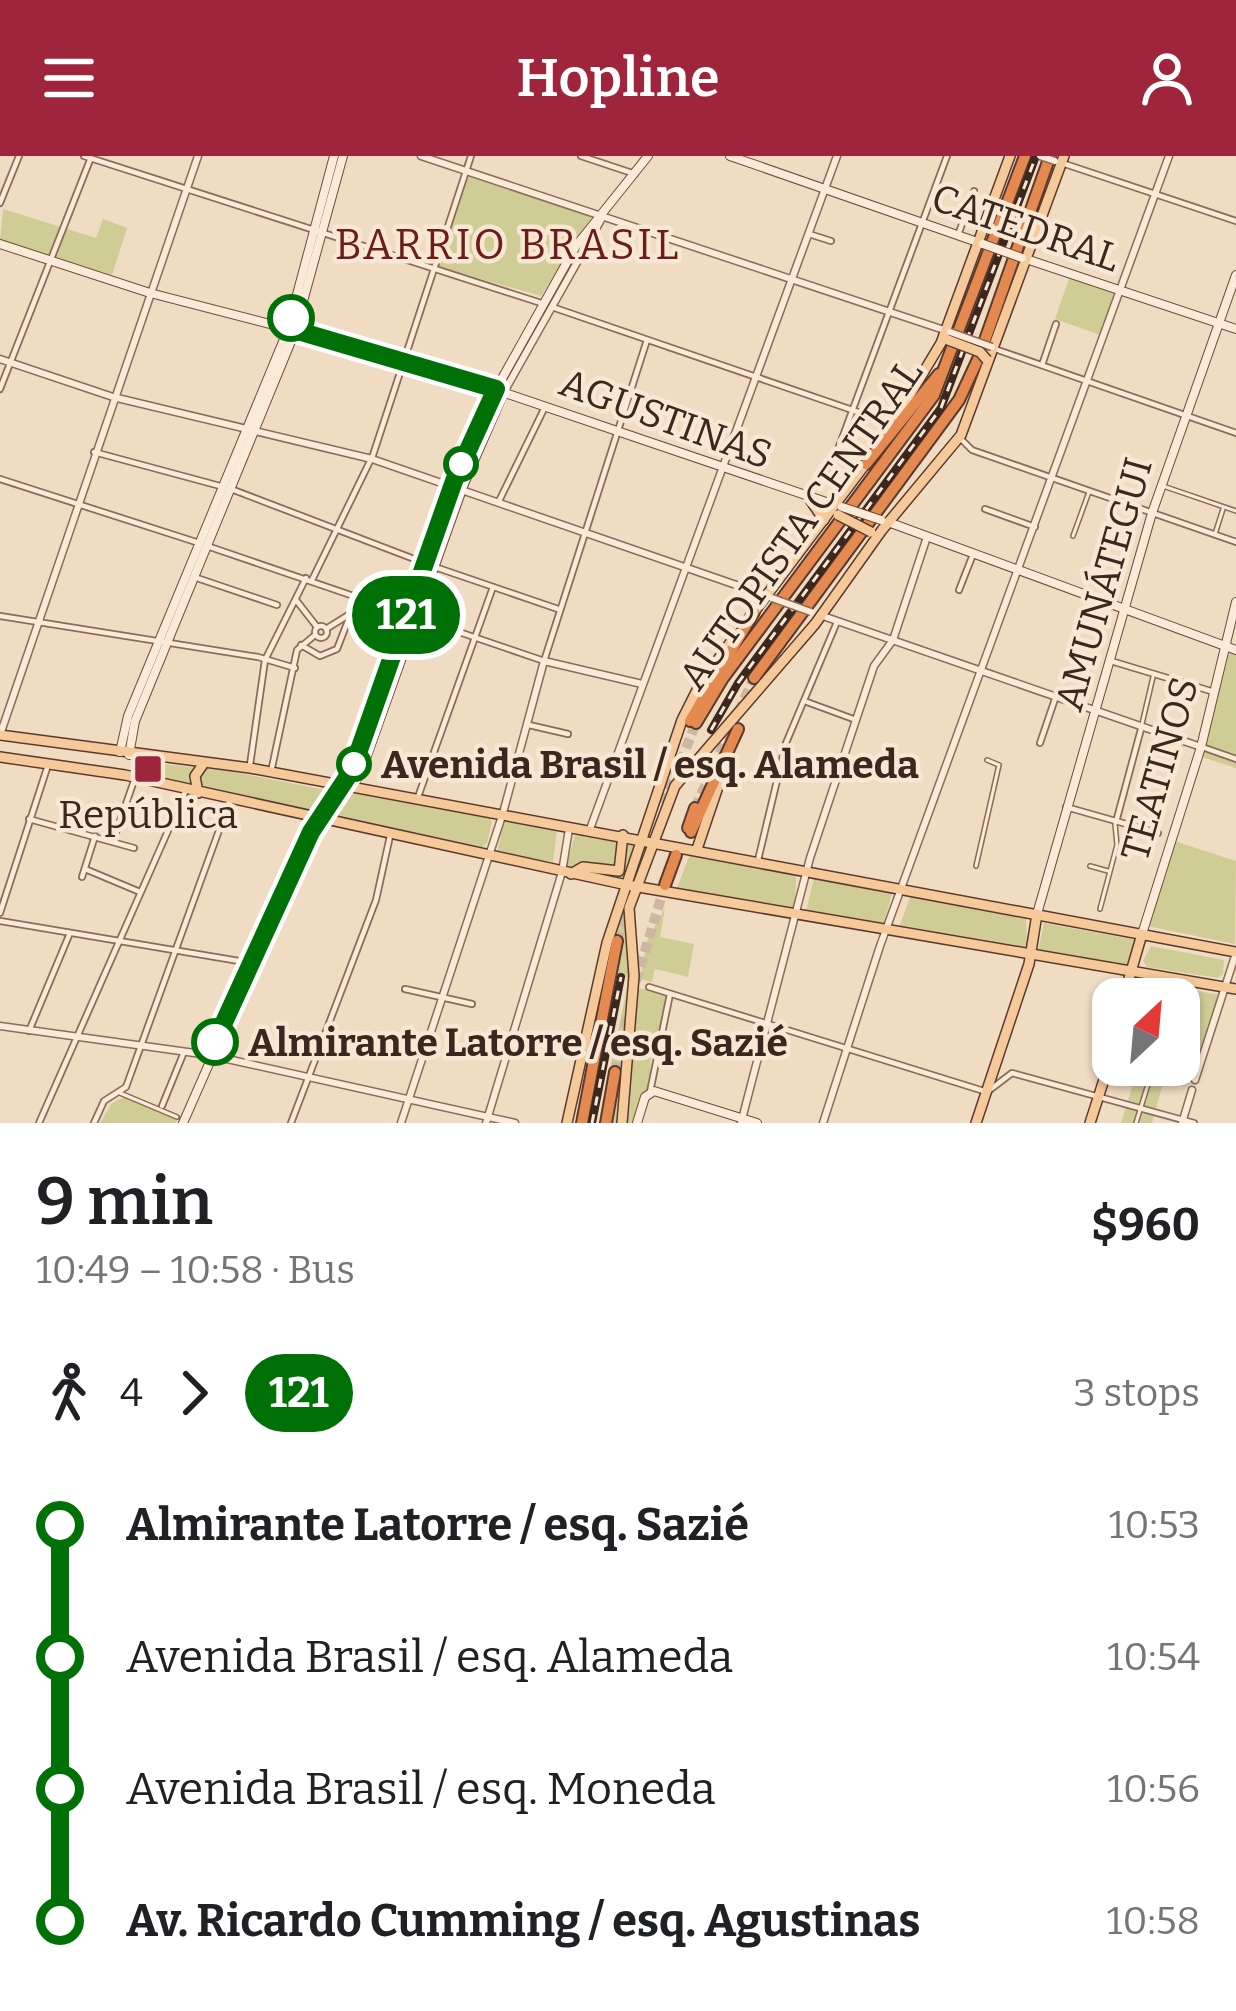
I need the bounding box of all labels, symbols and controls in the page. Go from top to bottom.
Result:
icon: menu [36,45,102,111]
icon: person [1134,45,1200,111]
text: Hopline [516,46,720,110]
street label: CATEDRAL [926,174,1126,282]
district label: BARRIO BRASIL [335,220,681,270]
unlabelled marker [269,296,313,340]
street label: AUTOPISTA CENTRAL [669,351,932,698]
street label: AGUSTINAS [553,359,778,479]
unlabelled marker [445,448,477,480]
street label: AMUNÁTEGUI [1046,453,1162,716]
line badge: 121 [337,576,475,654]
text: 121 [376,590,436,640]
street label: TEATINOS [1112,672,1208,866]
place label: Avenida Brasil / esq. Alameda [381,742,919,788]
marker: Avenida Brasil / esq. Alameda [338,748,370,780]
marker: República [132,753,164,785]
place label: República [58,792,238,838]
north arrow [1092,978,1200,1086]
map controls [1092,978,1200,1086]
marker: Almirante Latorre / esq. Sazié [193,1020,237,1064]
place label: Almirante Latorre / esq. Sazié [248,1020,788,1066]
text: 9 min [36,1162,213,1241]
text: $960 [1091,1198,1200,1252]
text: 10:49 – 10:58 · Bus [36,1247,355,1293]
icon: walk [36,1360,102,1426]
icon: forward [161,1360,227,1426]
text: 121 [269,1368,329,1418]
text: 4 [120,1370,143,1416]
text: 3 stops [1073,1370,1200,1416]
text: Almirante Latorre / esq. Sazié [126,1498,749,1552]
text: 10:53 [1109,1502,1200,1548]
text: Avenida Brasil / esq. Alameda [126,1630,733,1684]
text: 10:54 [1107,1634,1200,1680]
text: Avenida Brasil / esq. Moneda [126,1762,716,1816]
text: 10:56 [1107,1766,1200,1812]
text: Av. Ricardo Cumming / esq. Agustinas [126,1894,920,1948]
text: 10:58 [1107,1898,1200,1944]

